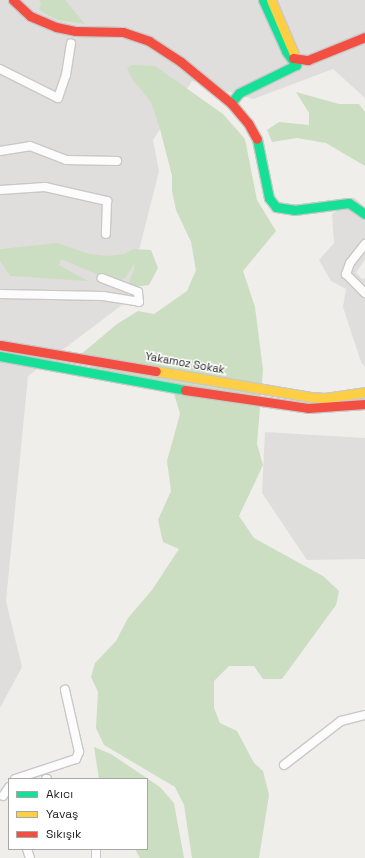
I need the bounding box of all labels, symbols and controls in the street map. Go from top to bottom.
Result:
street label: Yakamoz Sokak [144,350,226,376]
legend [8,778,148,850]
text: Akıcı [46,786,73,802]
text: Yavaş [46,806,78,822]
text: Sıkışık [46,826,81,842]

